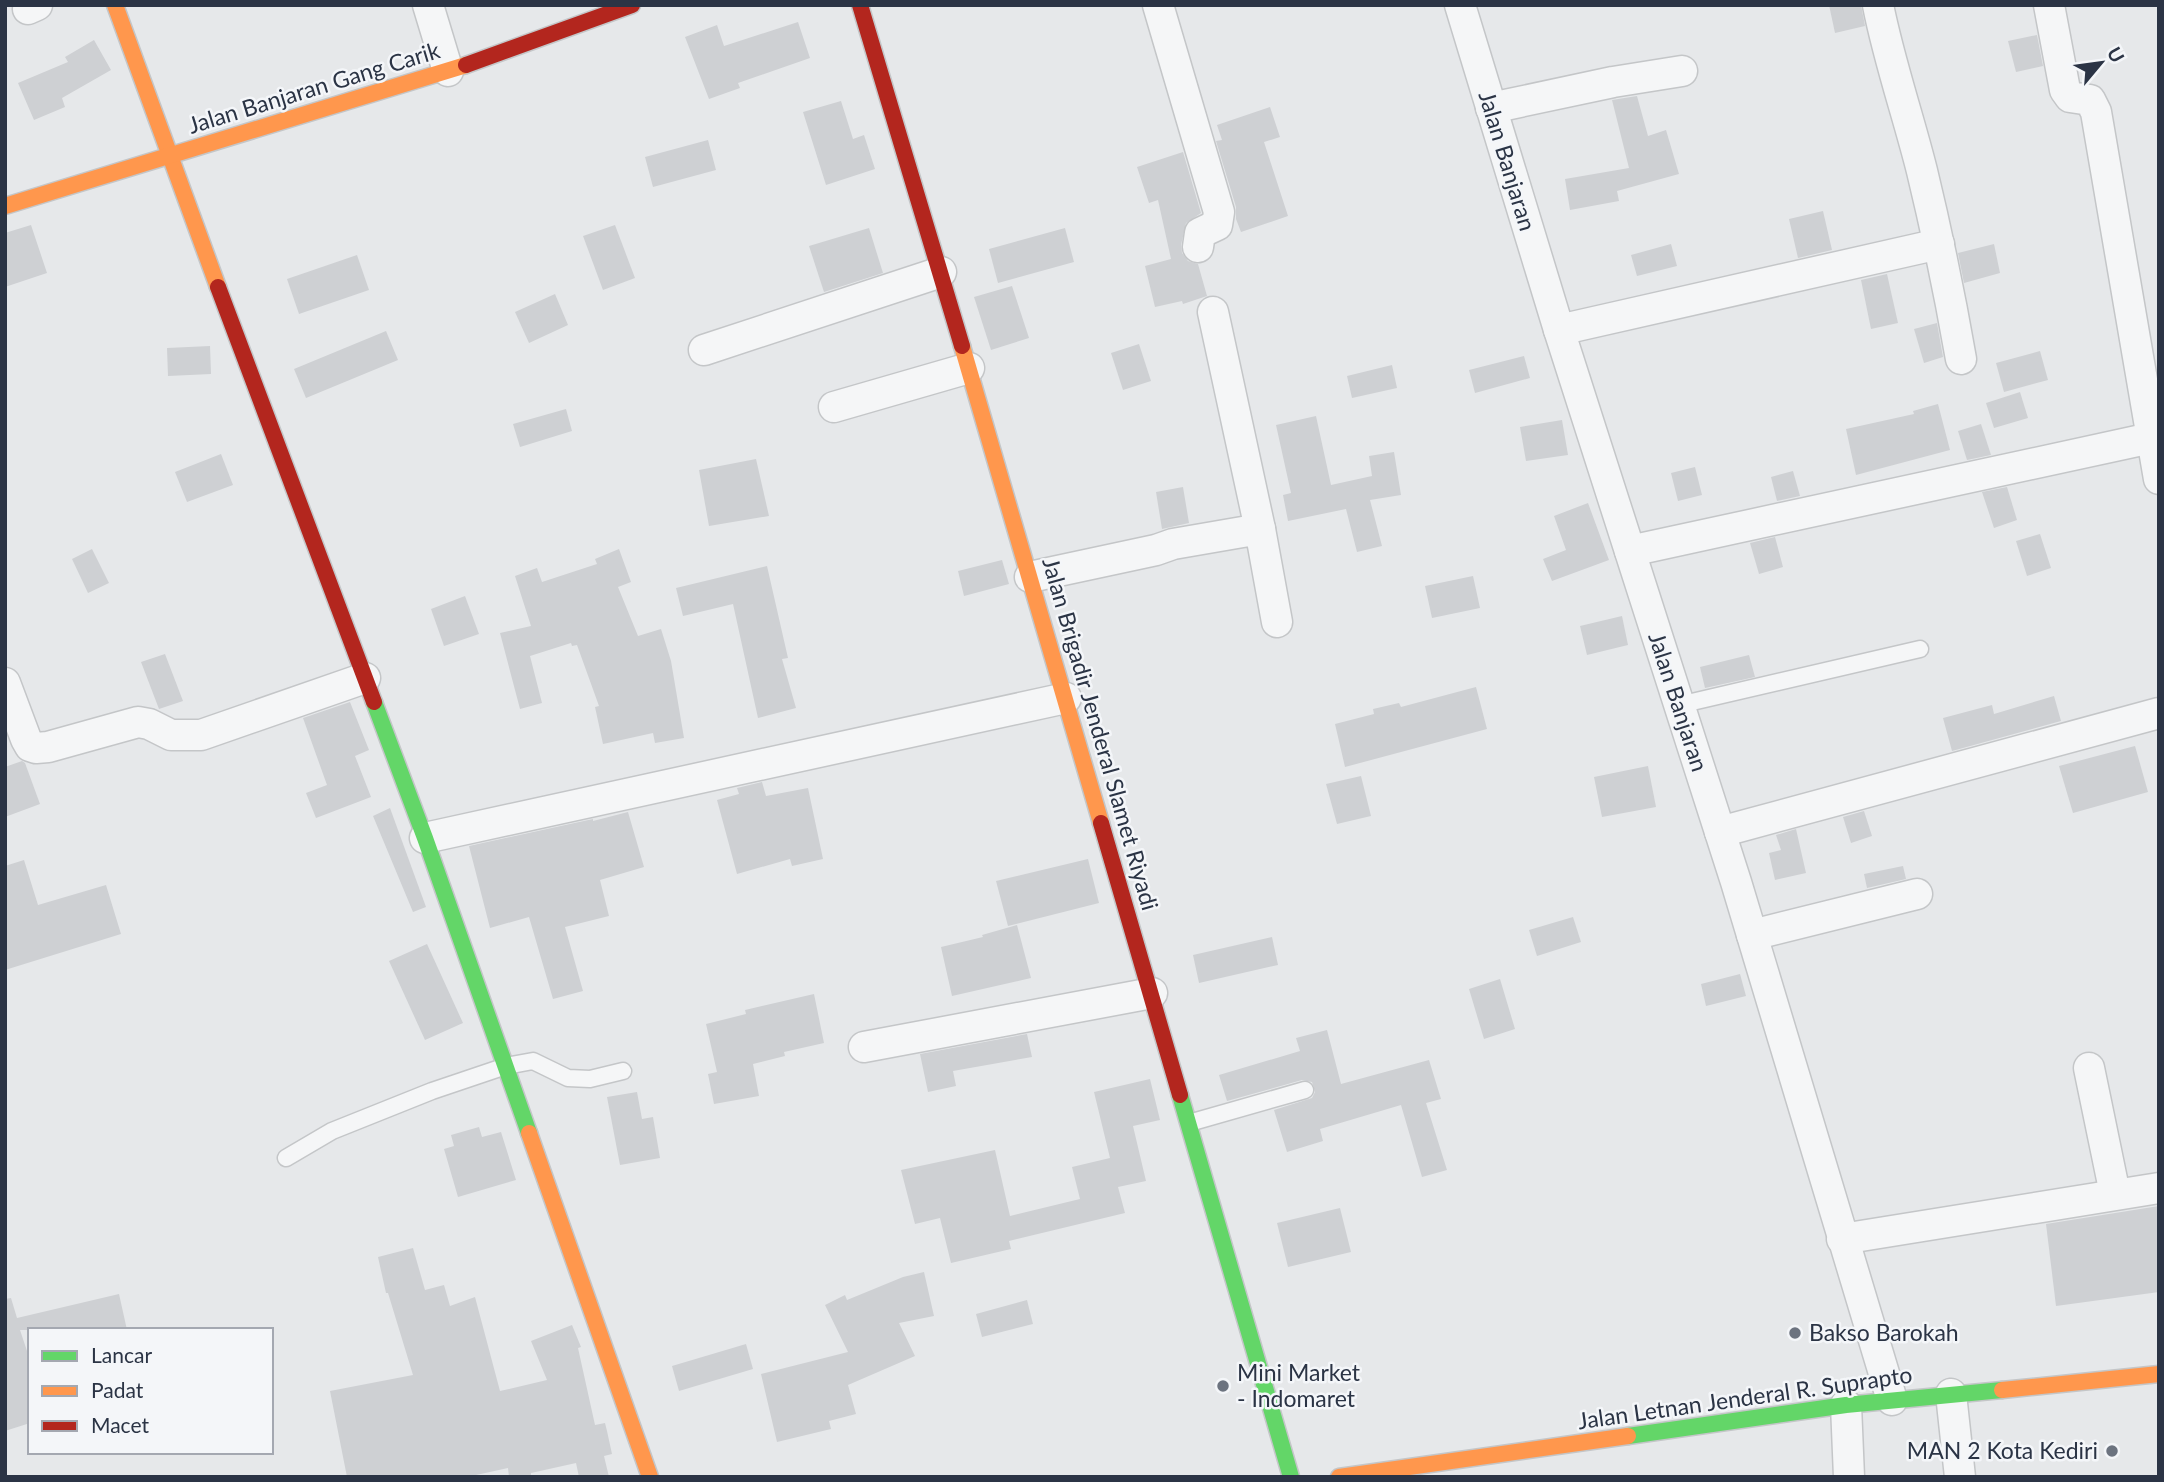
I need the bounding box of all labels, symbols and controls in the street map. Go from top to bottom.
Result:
north arrow [2066,28,2136,98]
street label: Jalan Banjaran Gang Carik [184,35,443,139]
text: U [2103,43,2130,66]
street label: Jalan Banjaran [1473,87,1542,234]
street label: Jalan Brigadir Jenderal Slamet Riyadi [1037,554,1165,913]
street label: Jalan Banjaran [1643,629,1715,775]
place label: Bakso Barokah [1809,1318,1959,1346]
marker: Bakso Barokah [1787,1325,1803,1341]
legend [28,1328,273,1454]
text: Lancar [91,1342,152,1367]
place label: Mini Market - Indomaret [1237,1358,1361,1412]
street label: Jalan Letnan Jenderal R. Suprapto [1576,1360,1914,1434]
text: Padat [91,1377,144,1402]
marker: Mini Market - Indomaret [1215,1378,1231,1394]
text: Macet [91,1412,149,1437]
place label: MAN 2 Kota Kediri [1907,1436,2098,1464]
marker: MAN 2 Kota Kediri [2104,1443,2120,1459]

